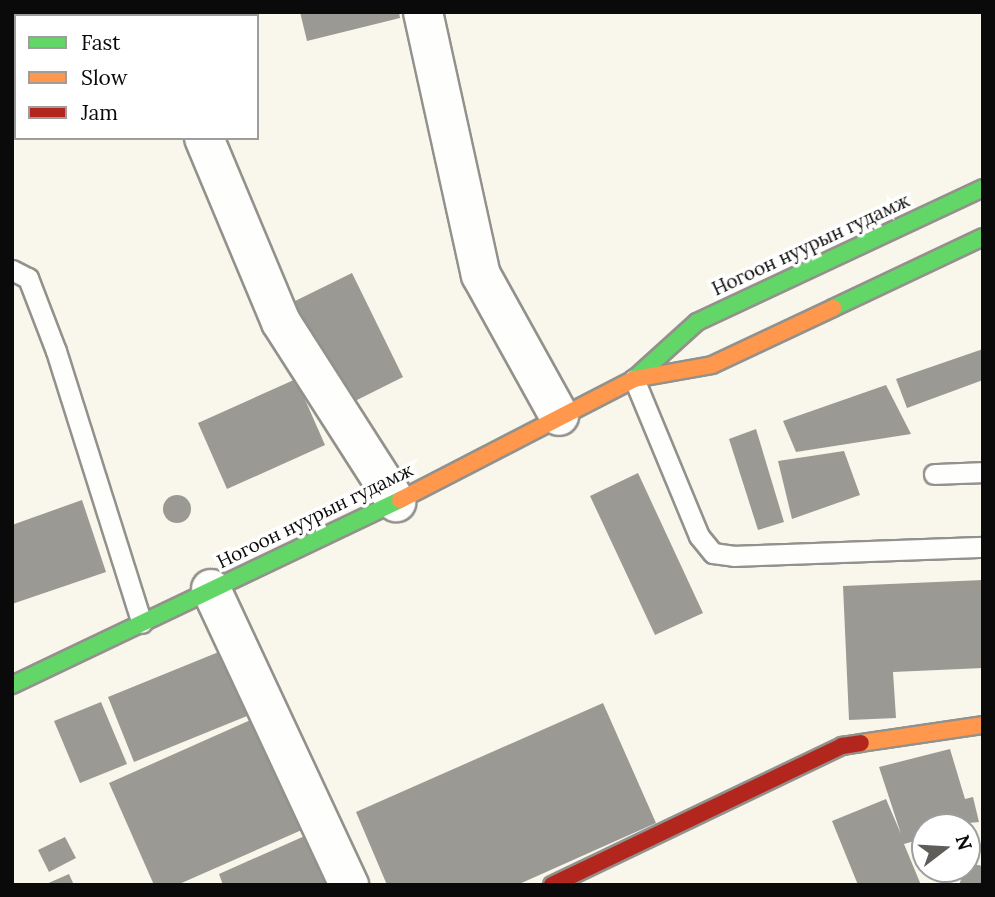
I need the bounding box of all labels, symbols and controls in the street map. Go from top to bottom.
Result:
legend [14,14,259,140]
text: Fast [81,29,120,56]
text: Slow [81,64,128,91]
text: Jam [81,99,118,126]
street label: Ногоон нуурын гудамж [709,189,913,301]
street label: Ногоон нуурын гудамж [213,459,417,573]
north arrow [911,813,981,883]
text: N [951,832,978,853]

